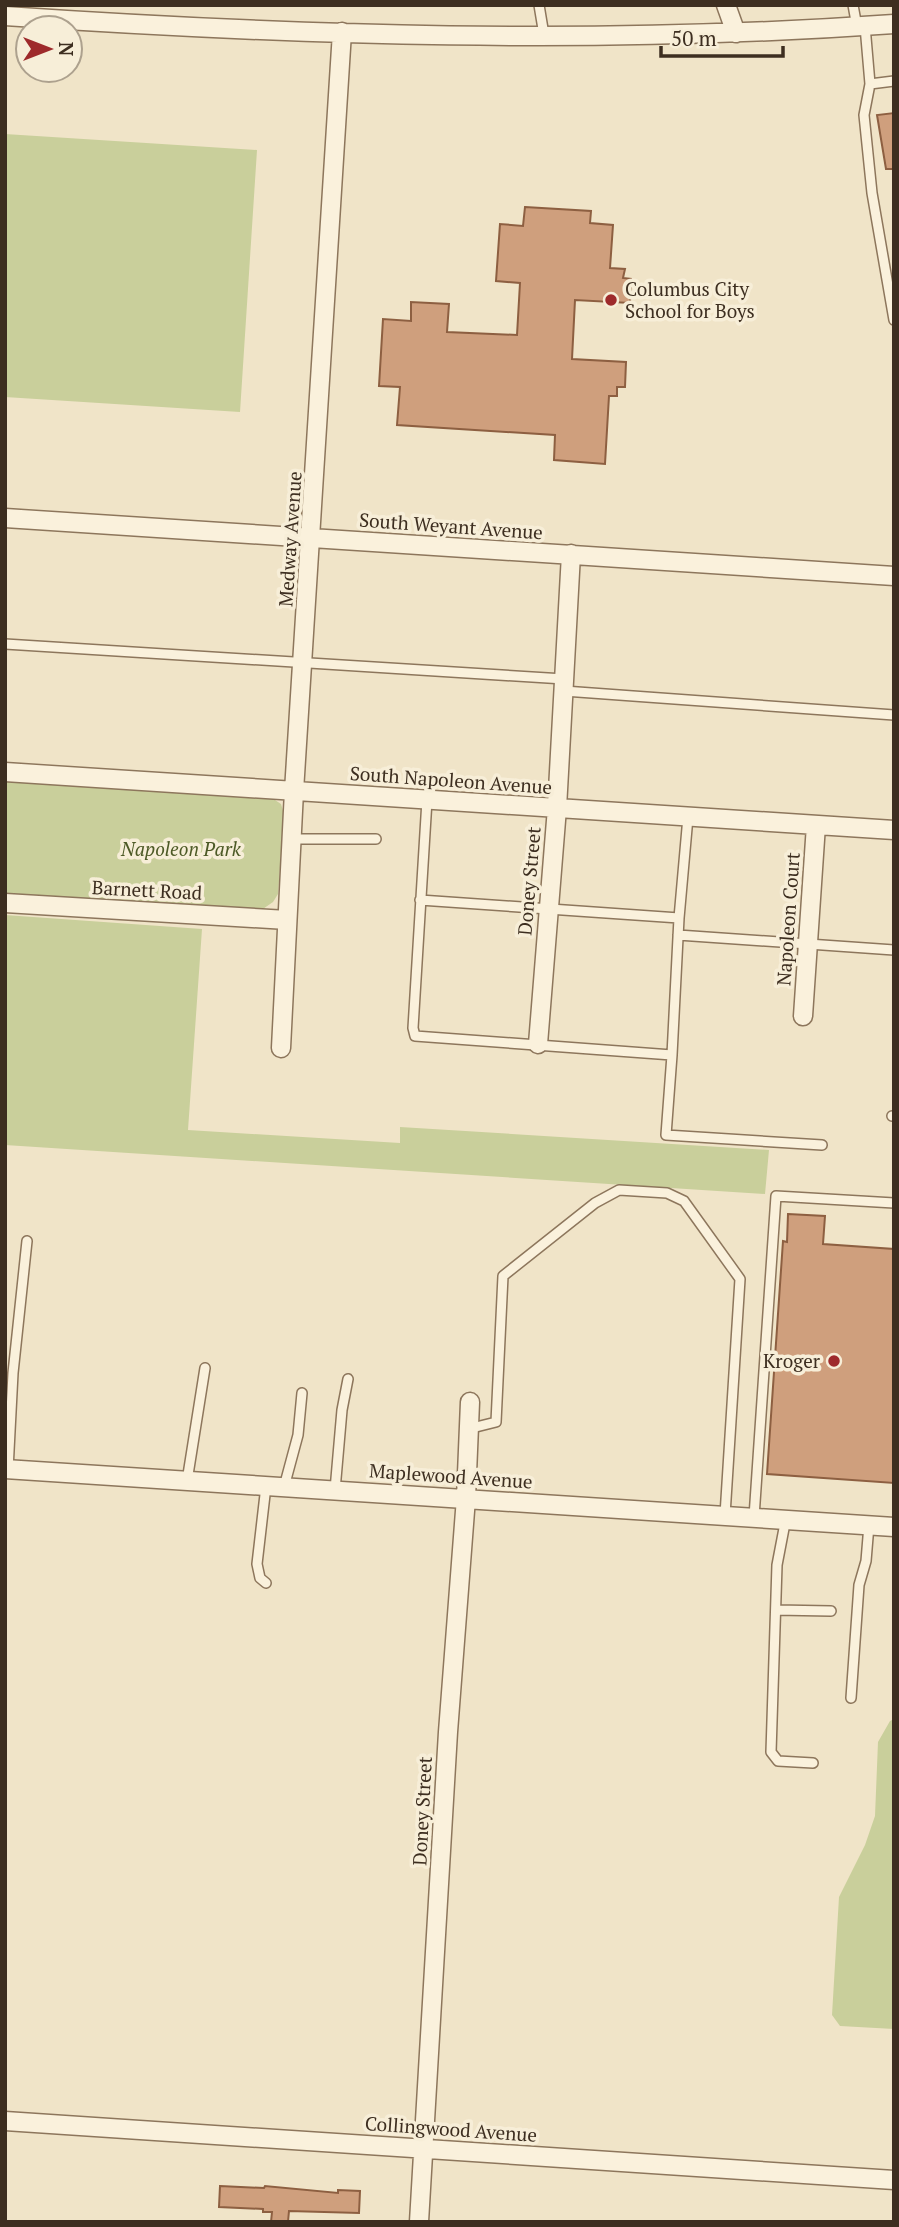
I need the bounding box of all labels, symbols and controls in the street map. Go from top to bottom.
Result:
north arrow [14,14,84,84]
scale bar [661,14,783,58]
text: 50 m [671,24,717,52]
text: N [54,42,79,57]
place label: Columbus City School for Boys [625,276,755,323]
marker: Columbus City School for Boys [603,292,619,308]
street label: Medway Avenue [272,470,307,608]
street label: South Weyant Avenue [358,507,544,544]
street label: South Napoleon Avenue [349,760,553,799]
street label: Doney Street [511,825,546,937]
park label: Napoleon Park [120,836,242,861]
street label: Napoleon Court [770,851,805,987]
street label: Barnett Road [91,874,203,905]
place label: Kroger [763,1348,821,1373]
marker: Kroger [826,1353,842,1369]
street label: Maplewood Avenue [369,1457,534,1494]
street label: Doney Street [406,1756,437,1866]
street label: Collingwood Avenue [364,2110,538,2147]

